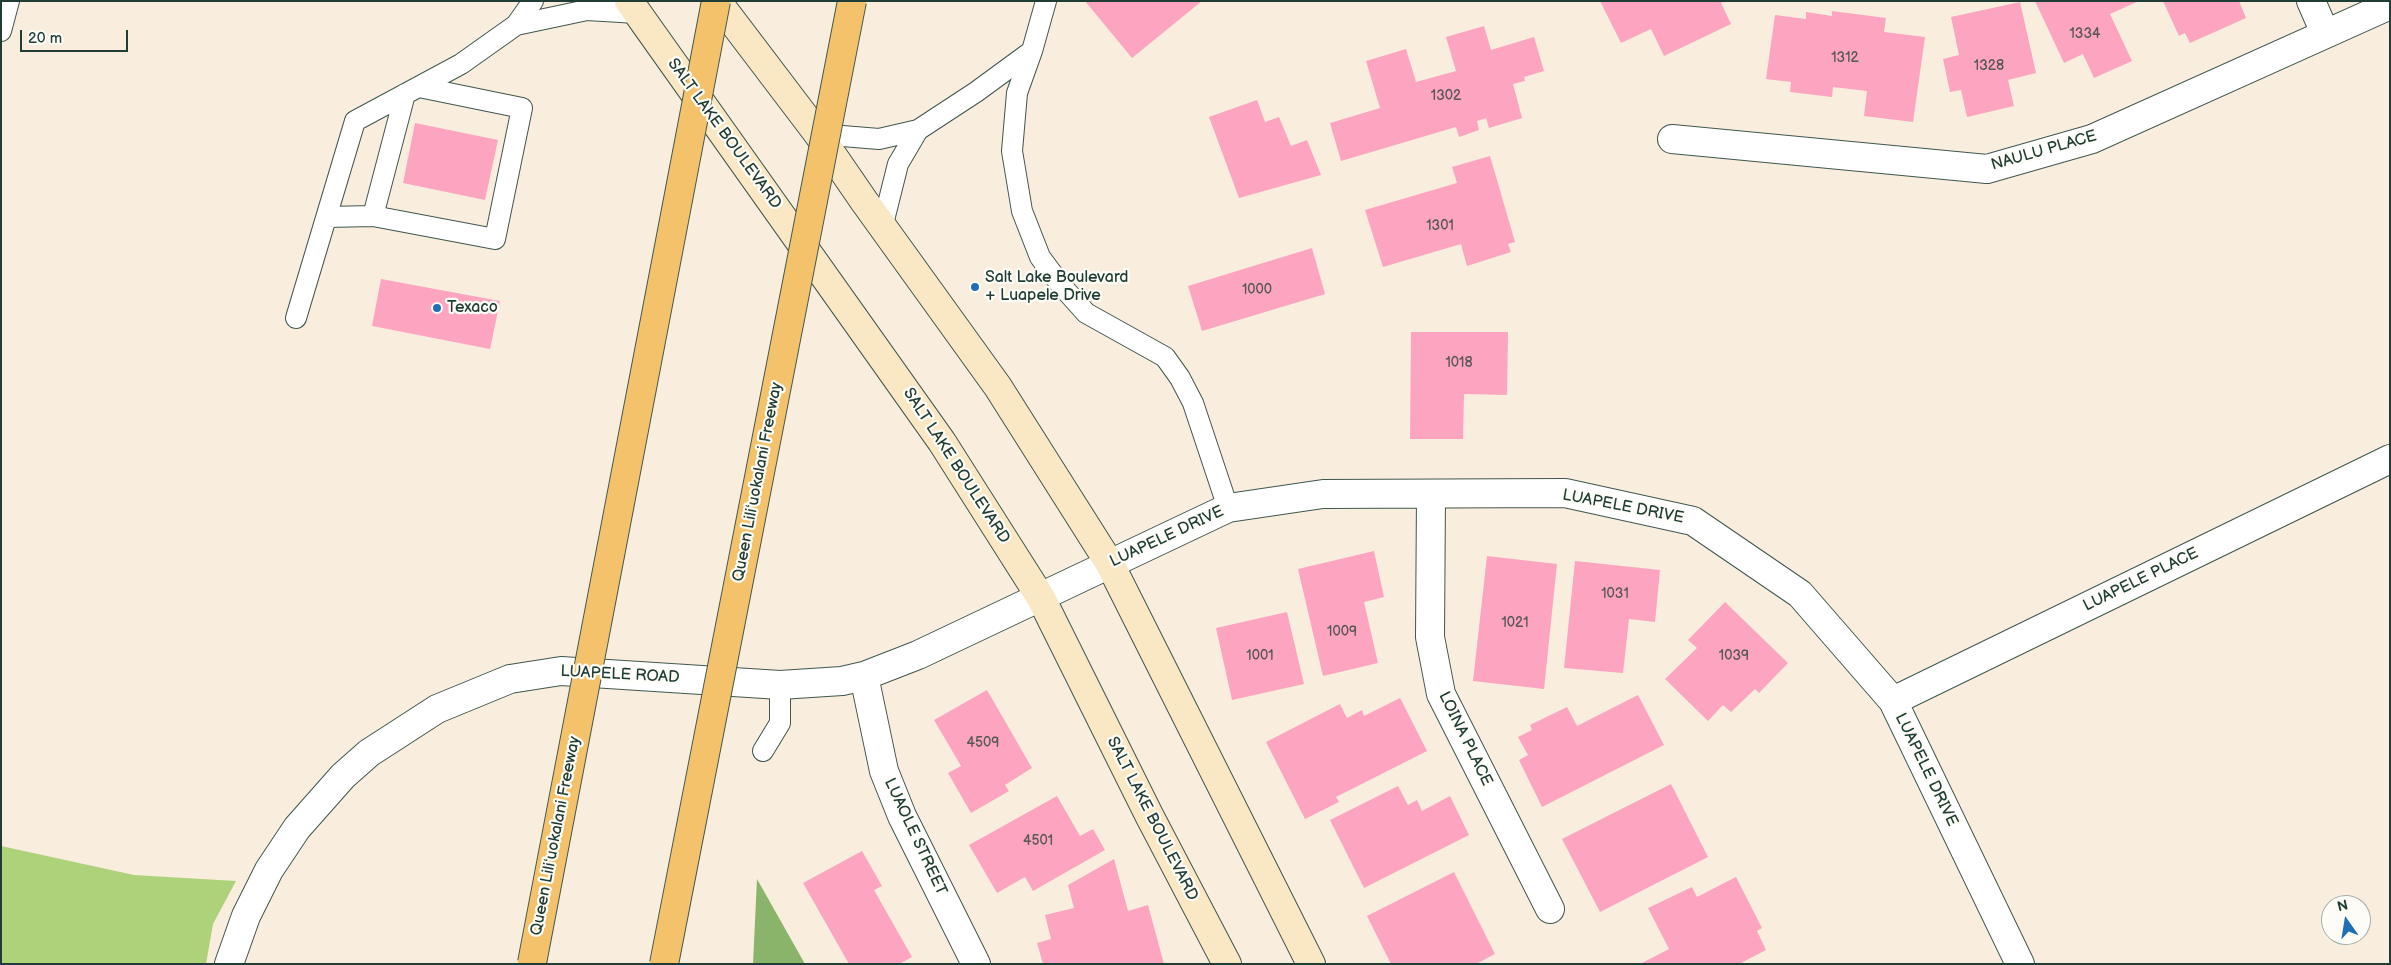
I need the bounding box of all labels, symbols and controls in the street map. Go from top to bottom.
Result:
scale bar [22,20,130,52]
house number: 1334 [2069,26,2101,42]
text: 20 m [28,29,62,48]
house number: 1312 [1831,50,1859,66]
street label: SALT LAKE BOULEVARD [663,55,785,213]
house number: 1328 [1974,58,2004,74]
house number: 1302 [1431,88,1461,104]
street label: NAULU PLACE [1989,127,2099,175]
house number: 1301 [1426,218,1454,234]
place label: Salt Lake Boulevard + Luapele Drive [985,268,1129,306]
marker: Salt Lake Boulevard + Luapele Drive [969,281,981,293]
house number: 1000 [1242,282,1272,298]
place label: Texaco [447,298,498,318]
marker: Texaco [431,302,443,314]
house number: 1018 [1445,355,1473,371]
street label: Queen Liliʻuokalani Freeway [729,381,787,583]
street label: SALT LAKE BOULEVARD [899,385,1013,547]
street label: LUAPELE DRIVE [1561,486,1685,528]
street label: LUAPELE DRIVE [1107,502,1227,572]
street label: LUAPELE PLACE [2080,544,2202,616]
house number: 1031 [1601,586,1629,602]
house number: 1021 [1501,615,1529,631]
house number: 1009 [1327,624,1357,640]
house number: 1001 [1246,648,1274,664]
house number: 1039 [1719,648,1749,664]
street label: LUAPELE ROAD [560,662,680,688]
street label: LOINA PLACE [1434,689,1496,789]
street label: LUAPELE DRIVE [1890,710,1962,830]
street label: SALT LAKE BOULEVARD [1102,734,1202,904]
street label: Queen Liliʻuokalani Freeway [527,735,585,937]
house number: 4509 [967,735,999,751]
street label: LUAOLE STREET [879,775,951,899]
house number: 4501 [1023,833,1053,849]
north arrow [2321,895,2371,945]
text: N [2336,896,2350,915]

